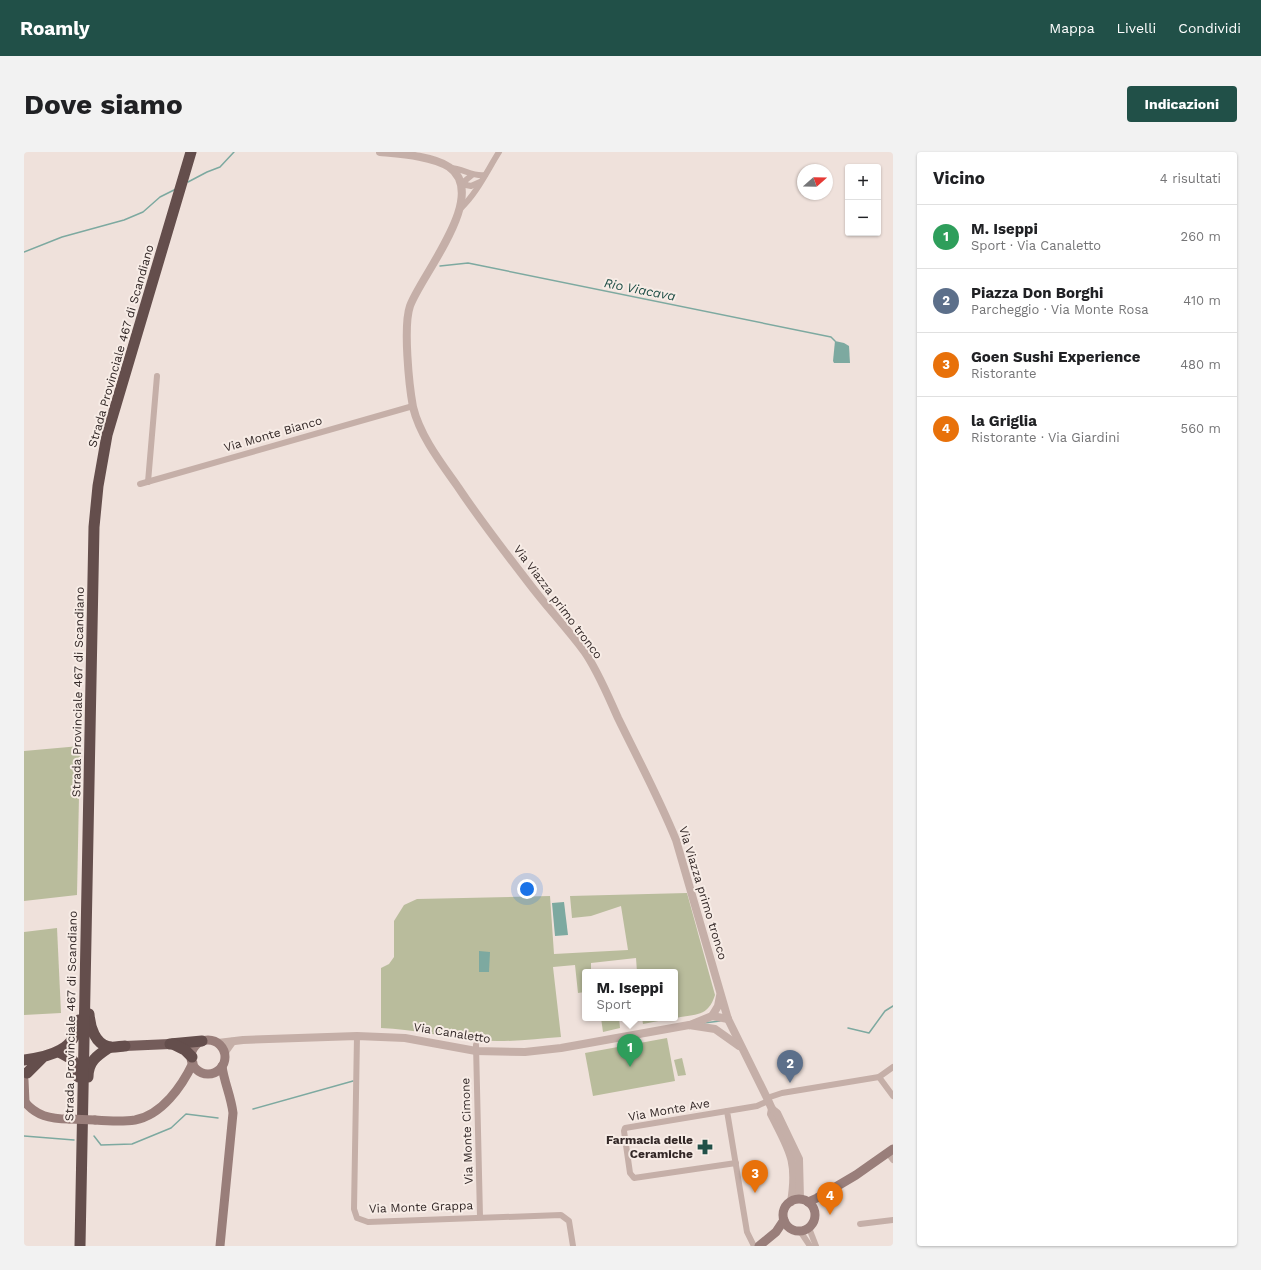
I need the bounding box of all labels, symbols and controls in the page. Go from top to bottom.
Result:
text: Roamly [20,17,90,40]
text: Mappa [1049,20,1095,36]
text: Livelli [1117,20,1156,36]
text: Condividi [1178,20,1241,36]
button: Indicazioni [1127,86,1237,122]
text: Dove siamo [24,88,183,121]
north arrow [797,164,833,200]
map controls [845,164,881,236]
button: + [845,164,881,200]
text: Vicino [933,168,985,188]
text: 4 risultati [1160,171,1221,186]
button: − [845,200,881,236]
text: M. Iseppi [971,220,1038,238]
text: 1 [943,229,949,244]
text: 260 m [1181,229,1221,244]
text: Sport · Via Canaletto [971,238,1101,253]
street label: Strada Provinciale 467 di Scandiano [85,243,157,449]
water label: Rio Viacava [603,275,677,304]
text: Piazza Don Borghi [971,284,1103,302]
text: 2 [942,293,950,308]
text: 410 m [1183,293,1221,308]
text: Parcheggio · Via Monte Rosa [971,302,1149,317]
text: Goen Sushi Experience [971,348,1140,366]
text: 3 [942,357,950,372]
text: 480 m [1180,357,1221,372]
text: Ristorante [971,366,1037,381]
text: la Griglia [971,412,1037,430]
street label: Via Monte Bianco [222,413,324,455]
text: 4 [942,421,950,436]
text: 560 m [1181,421,1221,436]
text: Ristorante · Via Giardini [971,430,1120,445]
street label: Via Viazza primo tronco [511,542,605,662]
street label: Strada Provinciale 467 di Scandiano [69,587,87,797]
street label: Via Viazza primo tronco [676,825,730,961]
your location [517,879,537,899]
street label: Strada Provinciale 467 di Scandiano [62,911,80,1121]
popup [582,969,678,1021]
text: M. Iseppi [597,979,663,997]
text: Sport [597,997,631,1012]
street label: Via Canaletto [413,1020,491,1046]
pin: 1 [617,1034,643,1067]
pin: 2 [777,1050,803,1083]
street label: Via Monte Cimone [458,1077,476,1185]
street label: Via Monte Ave [627,1096,711,1124]
place label: Farmacia delle Ceramiche [606,1133,693,1161]
pharmacy icon: Farmacia delle Ceramiche [696,1138,714,1156]
pin: 3 [742,1160,768,1193]
pin: 4 [817,1182,843,1215]
street label: Via Monte Grappa [369,1198,474,1216]

